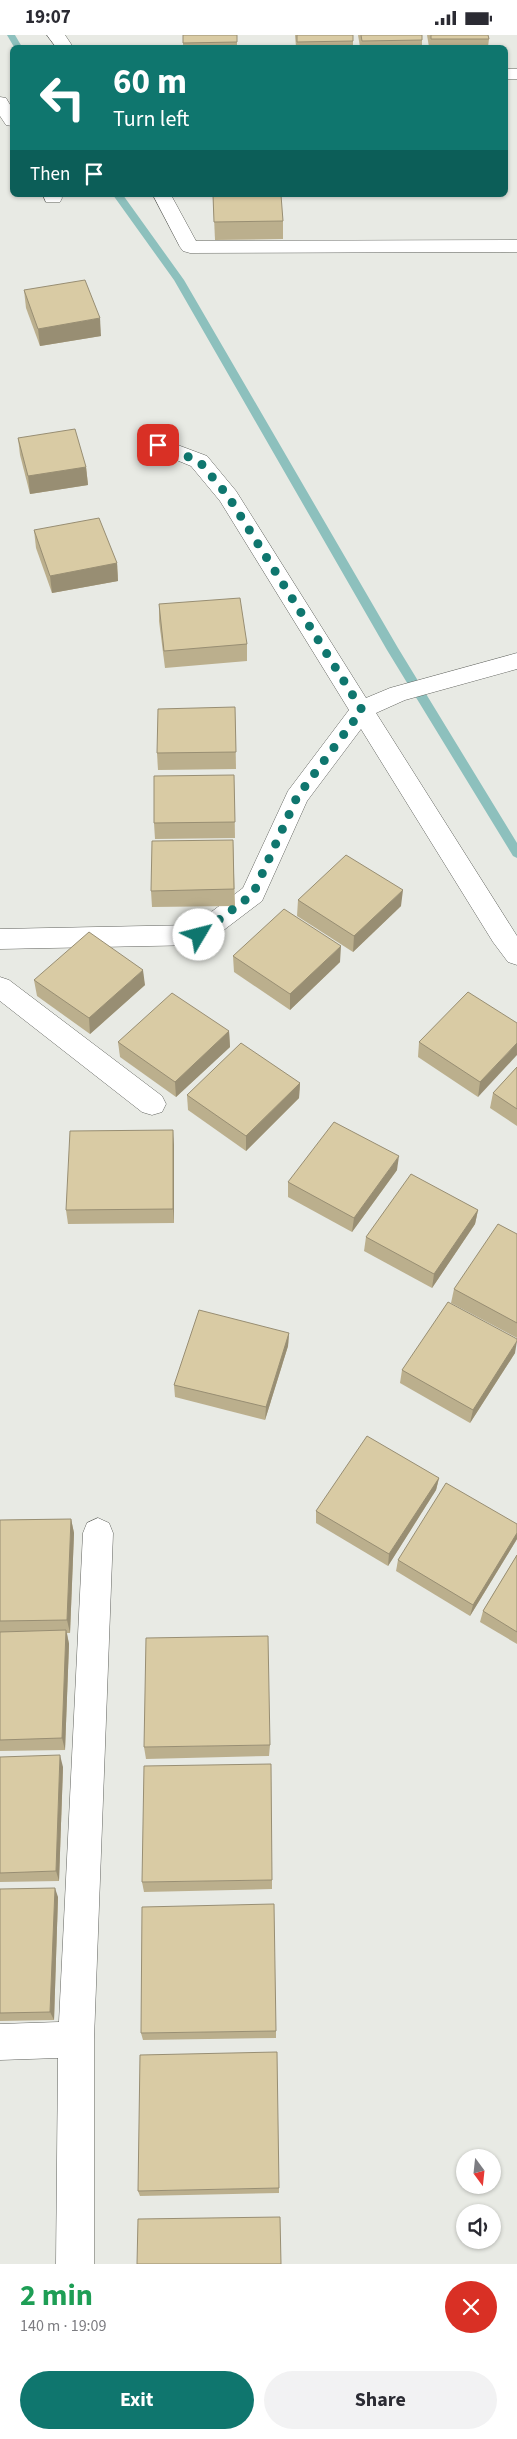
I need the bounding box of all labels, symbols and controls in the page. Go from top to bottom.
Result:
text: 19:07 [25,4,71,31]
text: 60 m [113,57,187,107]
icon: left [30,65,95,130]
text: Turn left [113,103,189,135]
icon: arrive [80,160,108,188]
text: Then [30,161,70,188]
pin [137,424,179,466]
icon: arrive [144,431,172,459]
position arrow [172,908,224,960]
north arrow [456,2149,501,2194]
map controls [456,2149,501,2249]
button: sound [456,2204,501,2249]
text: 2 min [20,2274,93,2317]
button: close [445,2281,497,2333]
text: 140 m · 19:09 [20,2315,107,2337]
button: Exit [20,2371,254,2429]
button: Share [264,2371,497,2429]

